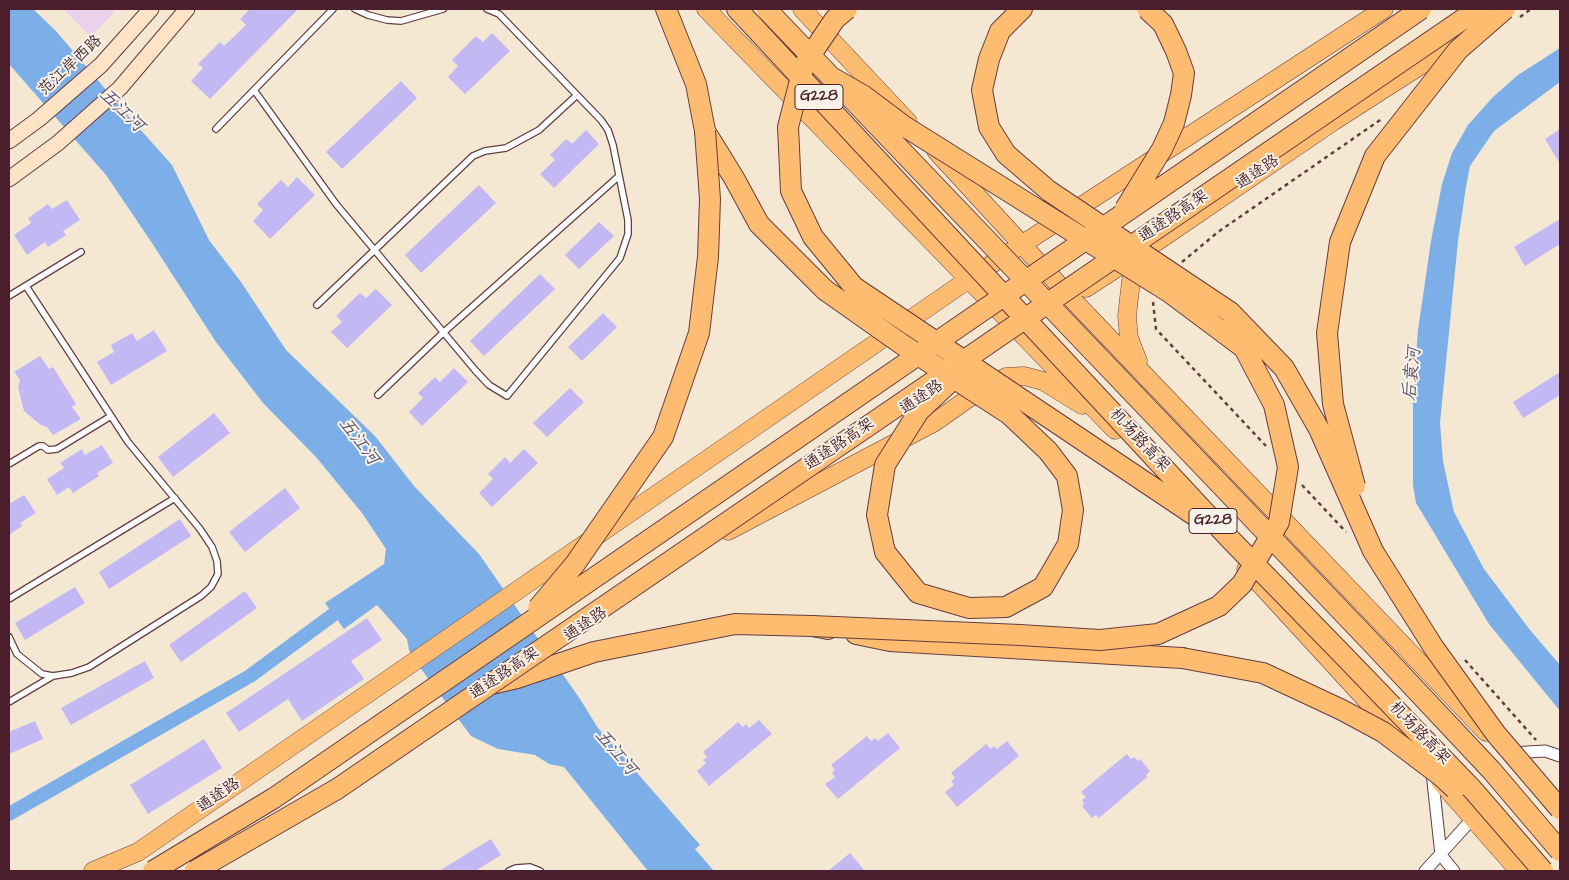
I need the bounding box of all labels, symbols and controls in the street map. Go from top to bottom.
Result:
street label: 范江岸西路 [35,32,107,100]
water label: 五江河 [94,84,148,138]
road number: G228 [795,84,843,110]
street label: 通途路 [1233,152,1283,194]
street label: 通途路高架 [1135,187,1213,247]
water label: 后袁河 [1399,346,1427,402]
street label: 通途路 [897,377,947,419]
street label: 机场路高架 [1105,405,1173,477]
water label: 五江河 [333,414,383,470]
street label: 通途路高架 [801,415,879,475]
road number: G228 [1189,508,1237,534]
street label: 通途路 [561,604,611,646]
street label: 通途路高架 [466,644,544,704]
street label: 机场路高架 [1384,699,1454,769]
water label: 五江河 [589,725,641,781]
street label: 通途路 [194,774,244,818]

